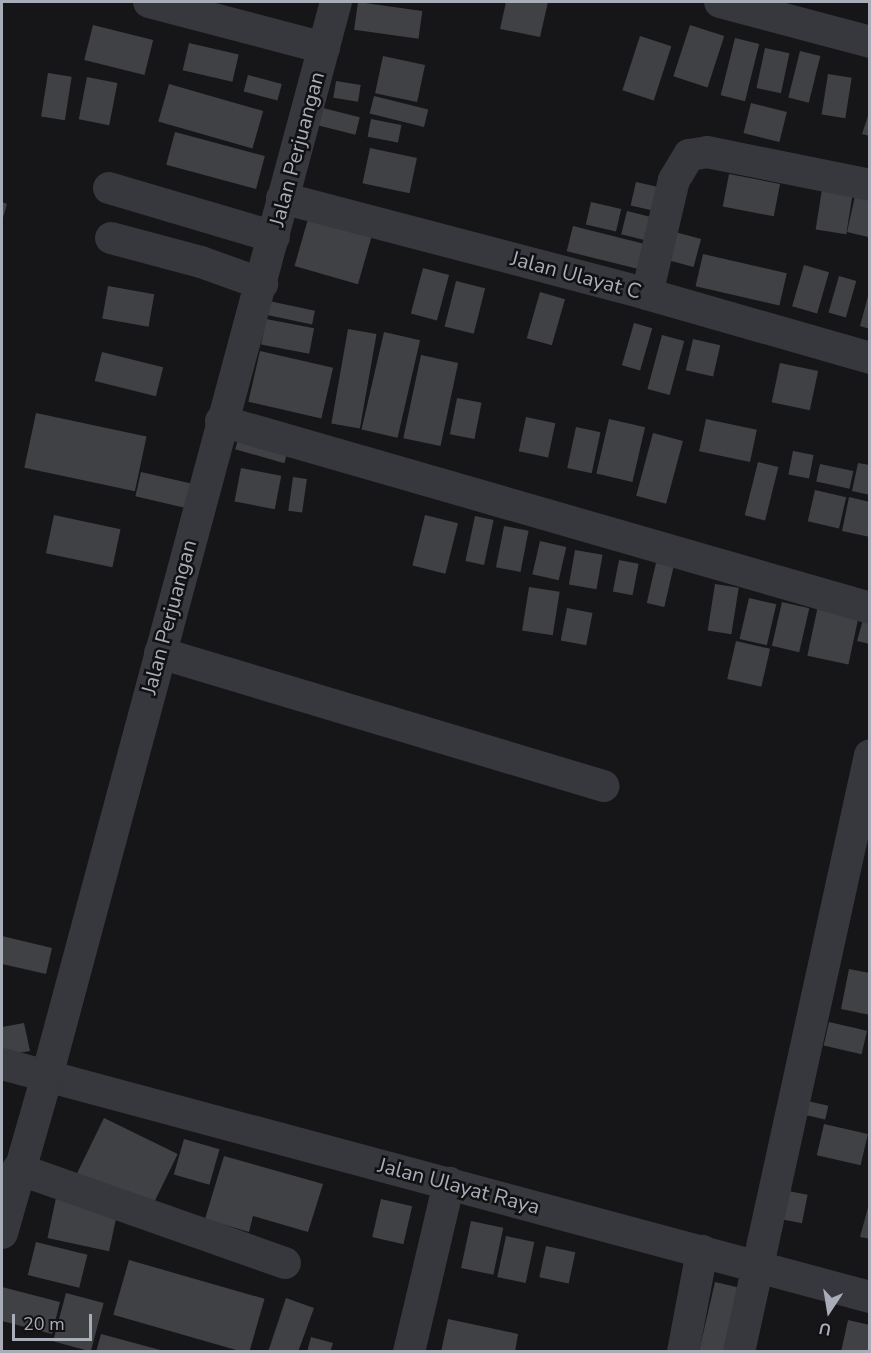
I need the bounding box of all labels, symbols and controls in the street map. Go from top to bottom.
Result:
street label: Jalan Perjuangan [264,69,330,229]
street label: Jalan Ulayat C [508,246,644,304]
street label: Jalan Perjuangan [136,537,202,697]
street label: Jalan Ulayat Raya [375,1152,543,1220]
north arrow [799,1281,859,1341]
scale bar [15,1302,94,1340]
text: 20 m [23,1312,65,1336]
text: U [817,1317,833,1341]

